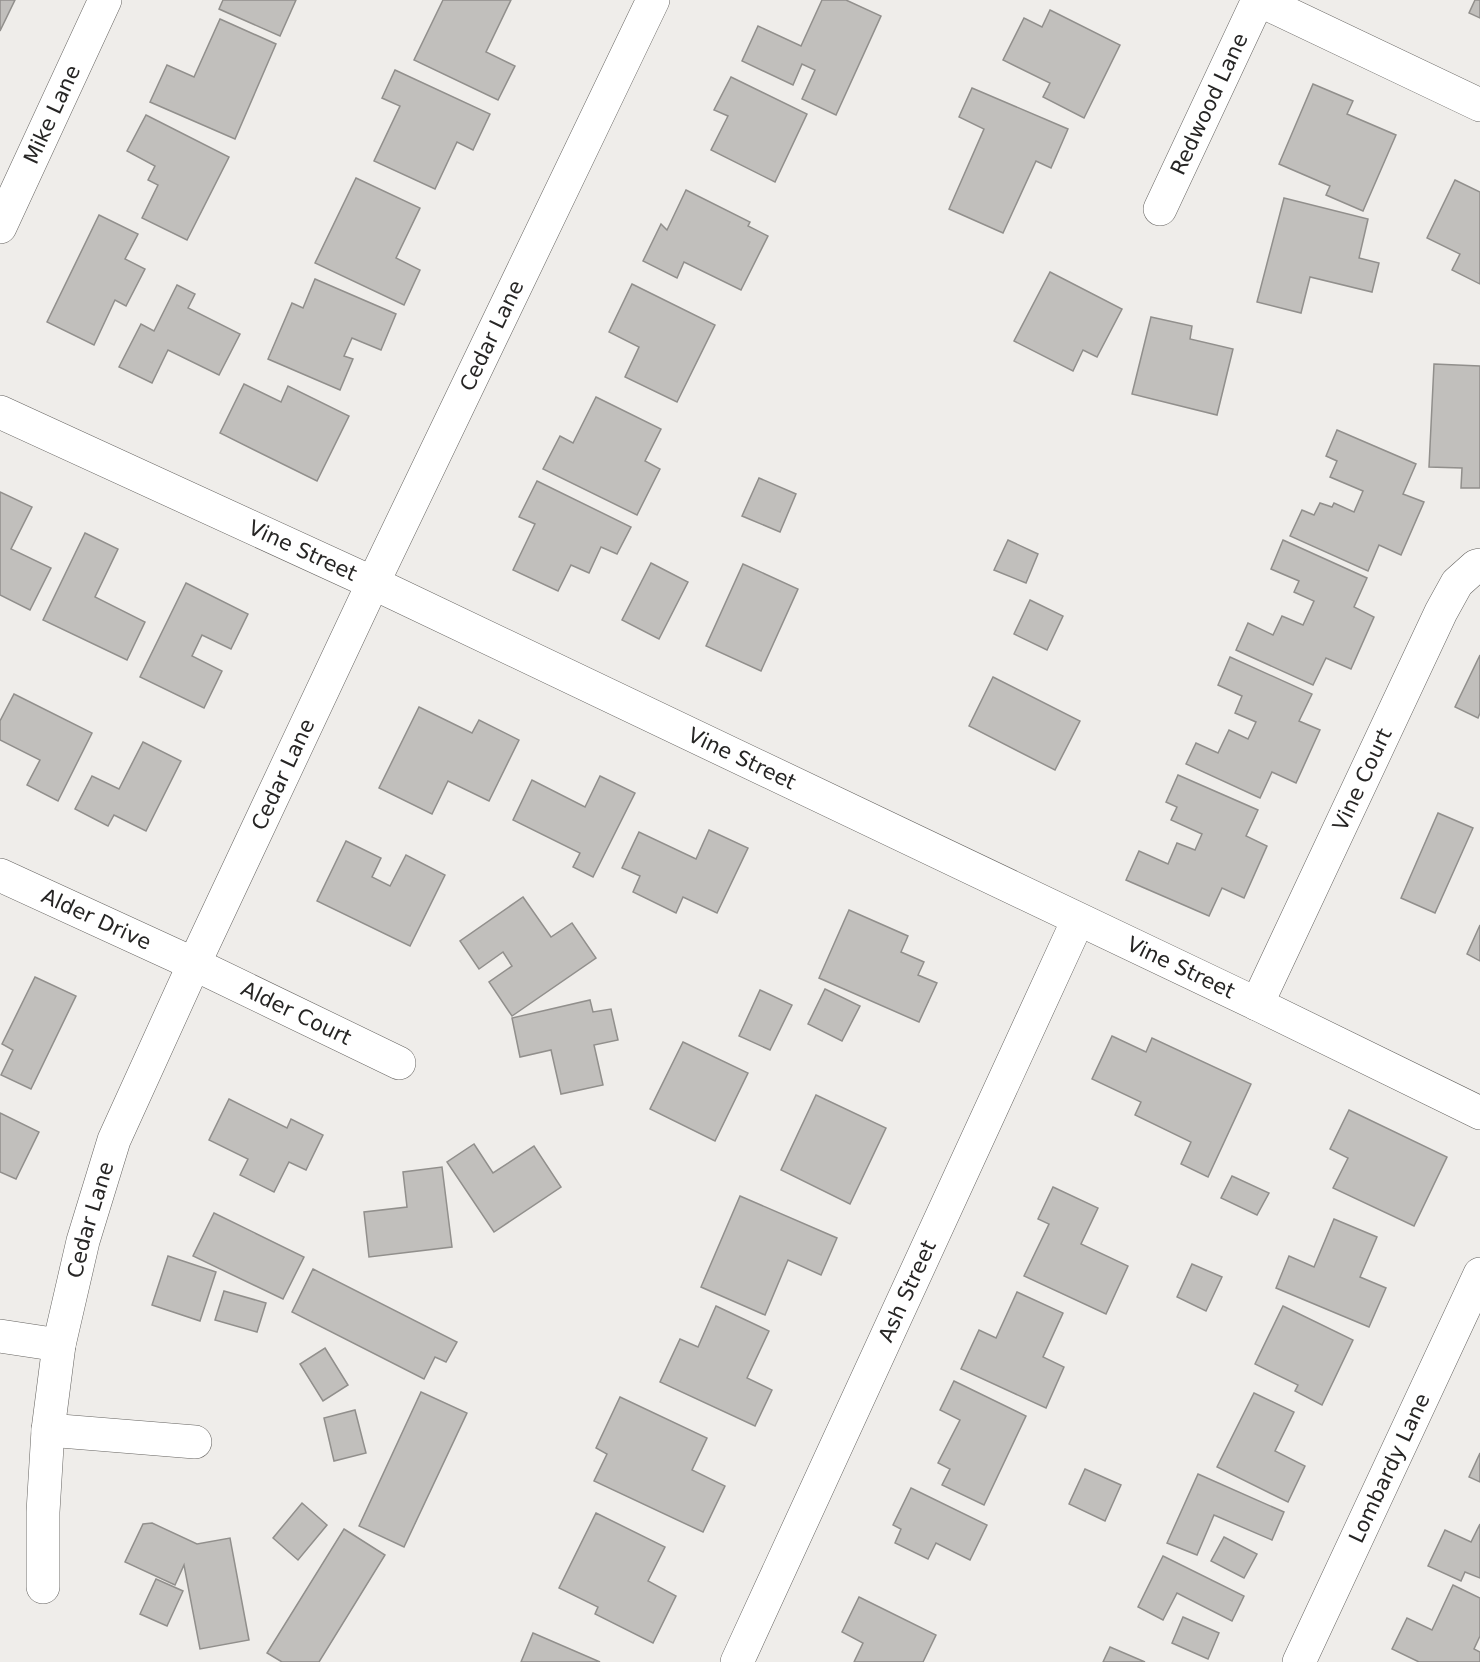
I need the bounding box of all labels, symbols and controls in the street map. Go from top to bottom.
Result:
street label: Redwood Lane [1166,29,1253,179]
street label: Mike Lane [19,61,85,168]
street label: Cedar Lane [455,276,529,395]
street label: Vine Street [245,516,361,586]
street label: Cedar Lane [247,715,319,834]
street label: Vine Street [684,723,800,795]
street label: Vine Court [1328,724,1397,835]
street label: Alder Drive [38,884,155,955]
street label: Vine Street [1123,932,1239,1004]
street label: Alder Court [237,977,355,1050]
street label: Cedar Lane [63,1159,119,1280]
street label: Ash Street [874,1237,941,1346]
street label: Lombardy Lane [1344,1389,1435,1547]

